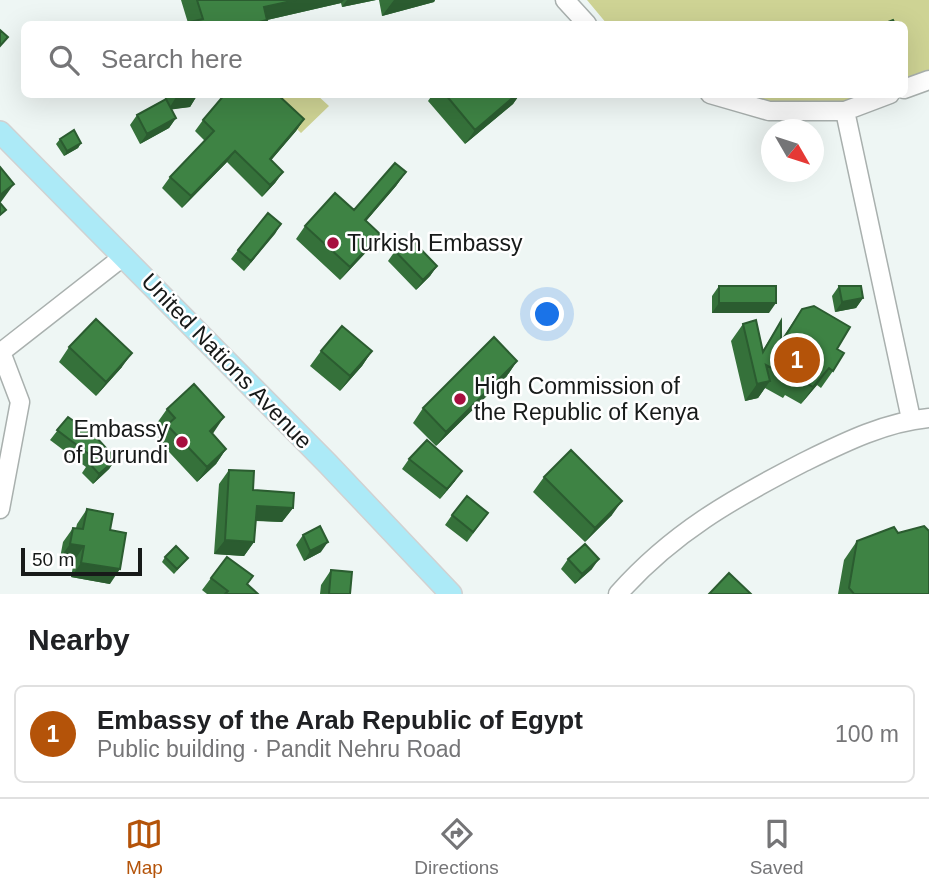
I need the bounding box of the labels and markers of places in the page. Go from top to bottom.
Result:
place label: Turkish Embassy [347,230,523,256]
marker: Turkish Embassy [325,235,341,251]
pin: 1 [774,334,820,386]
place label: High Commission of the Republic of Kenya [474,373,699,425]
marker: High Commission of the Republic of Kenya [452,391,468,407]
place label: Embassy of Burundi [63,416,168,468]
marker: Embassy of Burundi [174,434,190,450]

